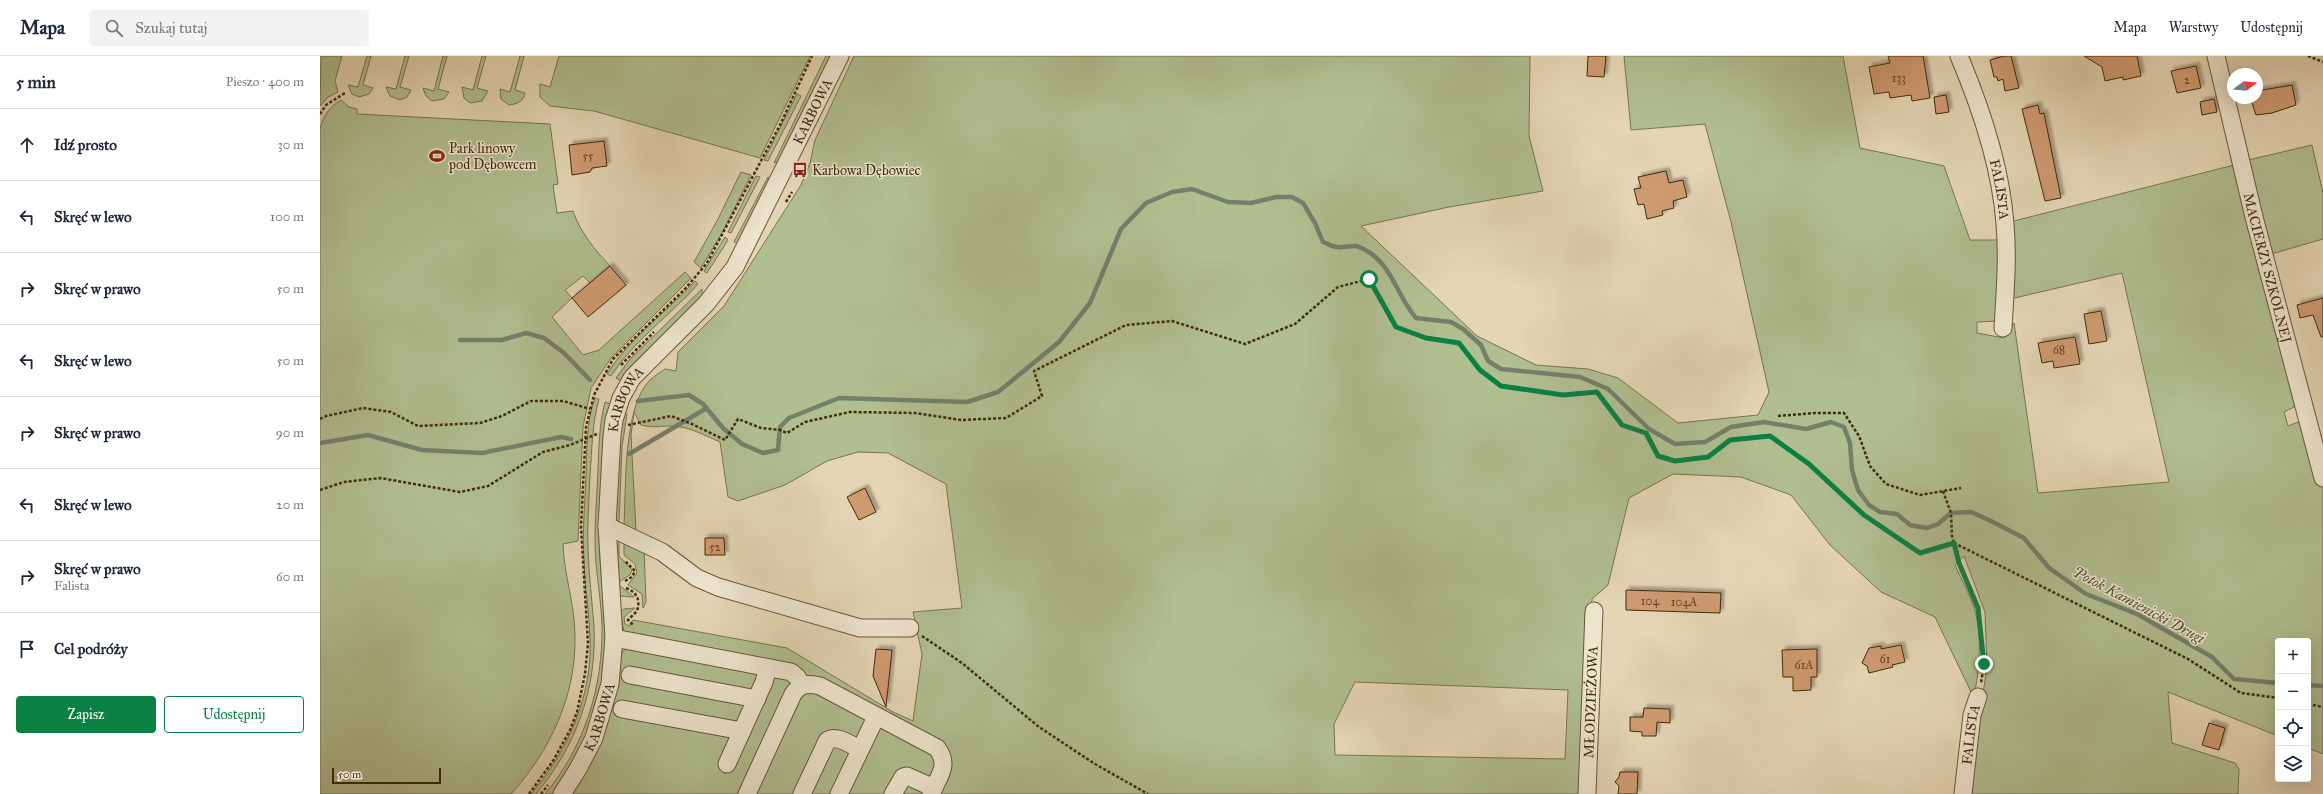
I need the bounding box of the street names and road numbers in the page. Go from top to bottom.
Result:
street label: KARBOWA [789,75,836,147]
street label: FALISTA [1986,158,2013,221]
street label: MACIERZY SZKOLNEJ [2240,191,2295,345]
street label: KARBOWA [604,362,648,433]
street label: MŁODZIEŻOWA [1580,645,1601,759]
street label: KARBOWA [580,680,619,754]
street label: FALISTA [1958,701,1984,766]

